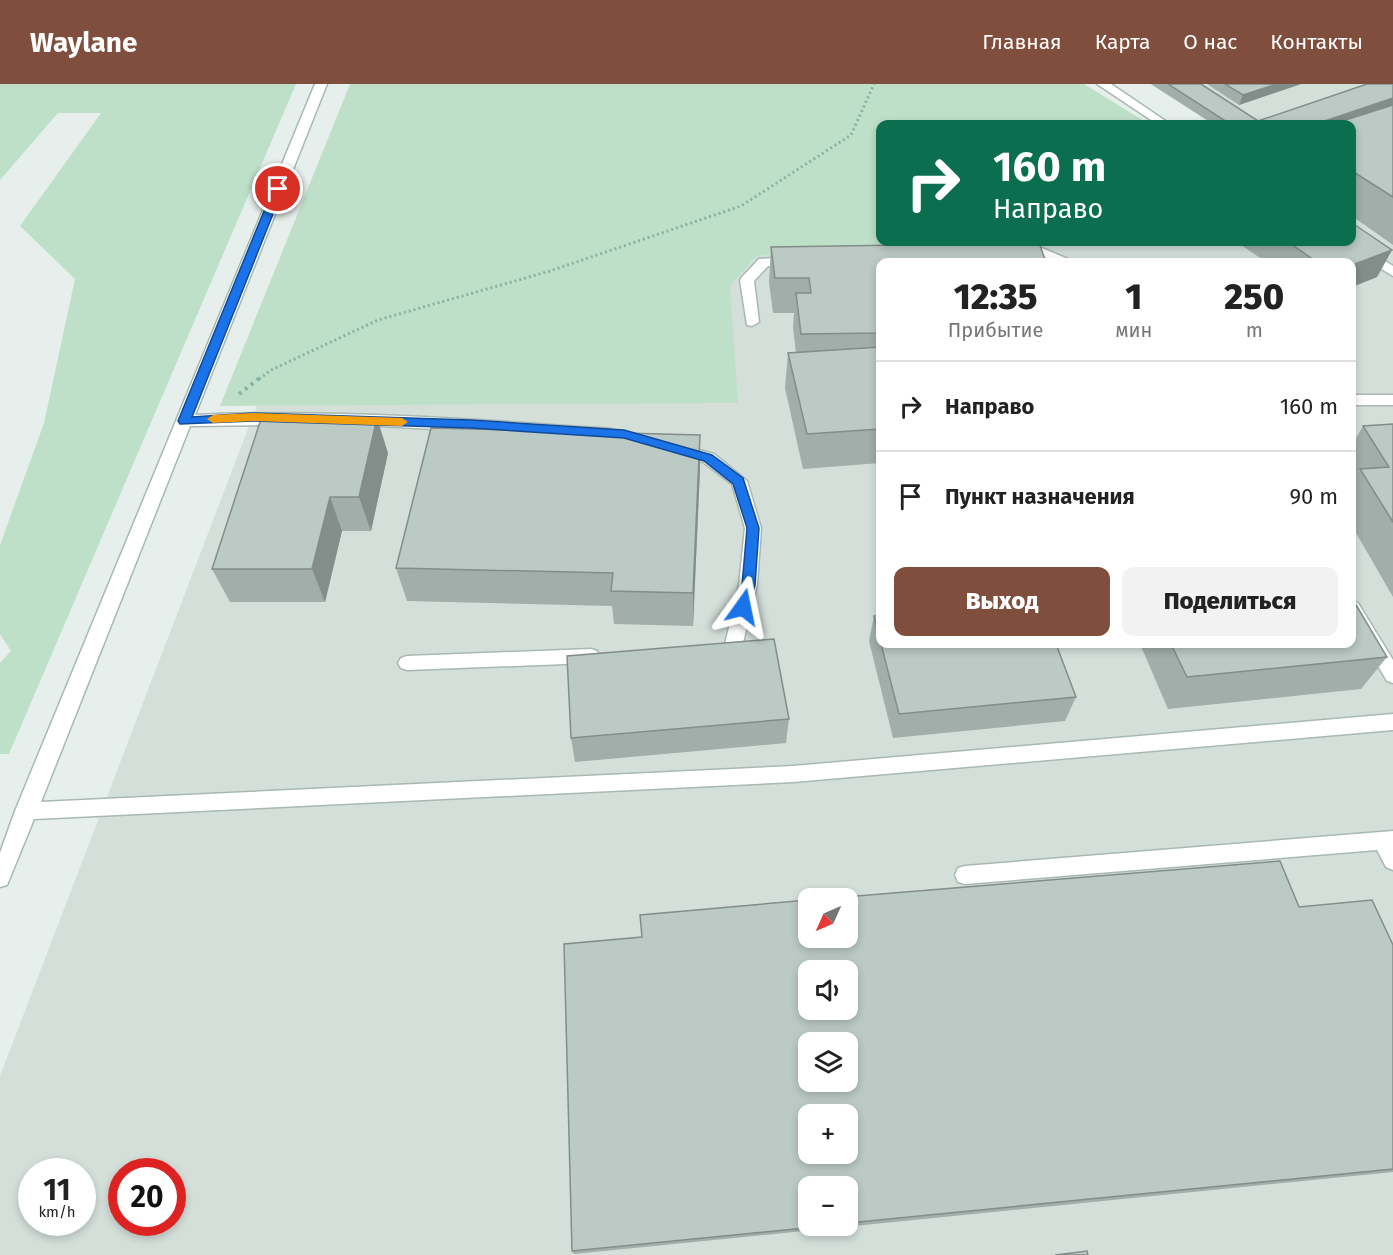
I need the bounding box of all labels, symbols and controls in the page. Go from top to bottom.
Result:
text: Waylane [30,26,137,59]
text: Главная [982,29,1062,55]
text: Карта [1095,29,1150,55]
text: О нас [1183,29,1237,55]
text: Контакты [1270,29,1363,55]
text: 160 m [993,142,1106,192]
icon: right [894,144,972,222]
pin [252,163,303,214]
icon: arrive [261,172,294,205]
text: Направо [993,193,1103,225]
text: 12:35 [954,275,1037,319]
text: 1 [1125,275,1142,319]
text: 250 [1224,275,1284,319]
text: Прибытие [948,318,1043,342]
text: мин [1115,318,1152,342]
text: m [1246,318,1263,342]
icon: right [894,390,927,423]
text: Направо [945,393,1034,420]
text: 160 m [1280,393,1338,420]
icon: arrive [894,480,927,513]
text: Пункт назначения [945,483,1135,510]
text: 90 m [1289,483,1338,510]
button: Выход [894,567,1110,636]
button: Поделиться [1122,567,1338,636]
position arrow [711,575,775,639]
north arrow [798,888,858,948]
map controls [798,888,858,1236]
button: sound [798,960,858,1020]
button: layers [798,1032,858,1092]
button: + [798,1104,858,1164]
speed limit sign: 20 [108,1158,186,1236]
text: 11 [43,1172,71,1208]
button: − [798,1176,858,1236]
text: km/h [38,1203,76,1221]

